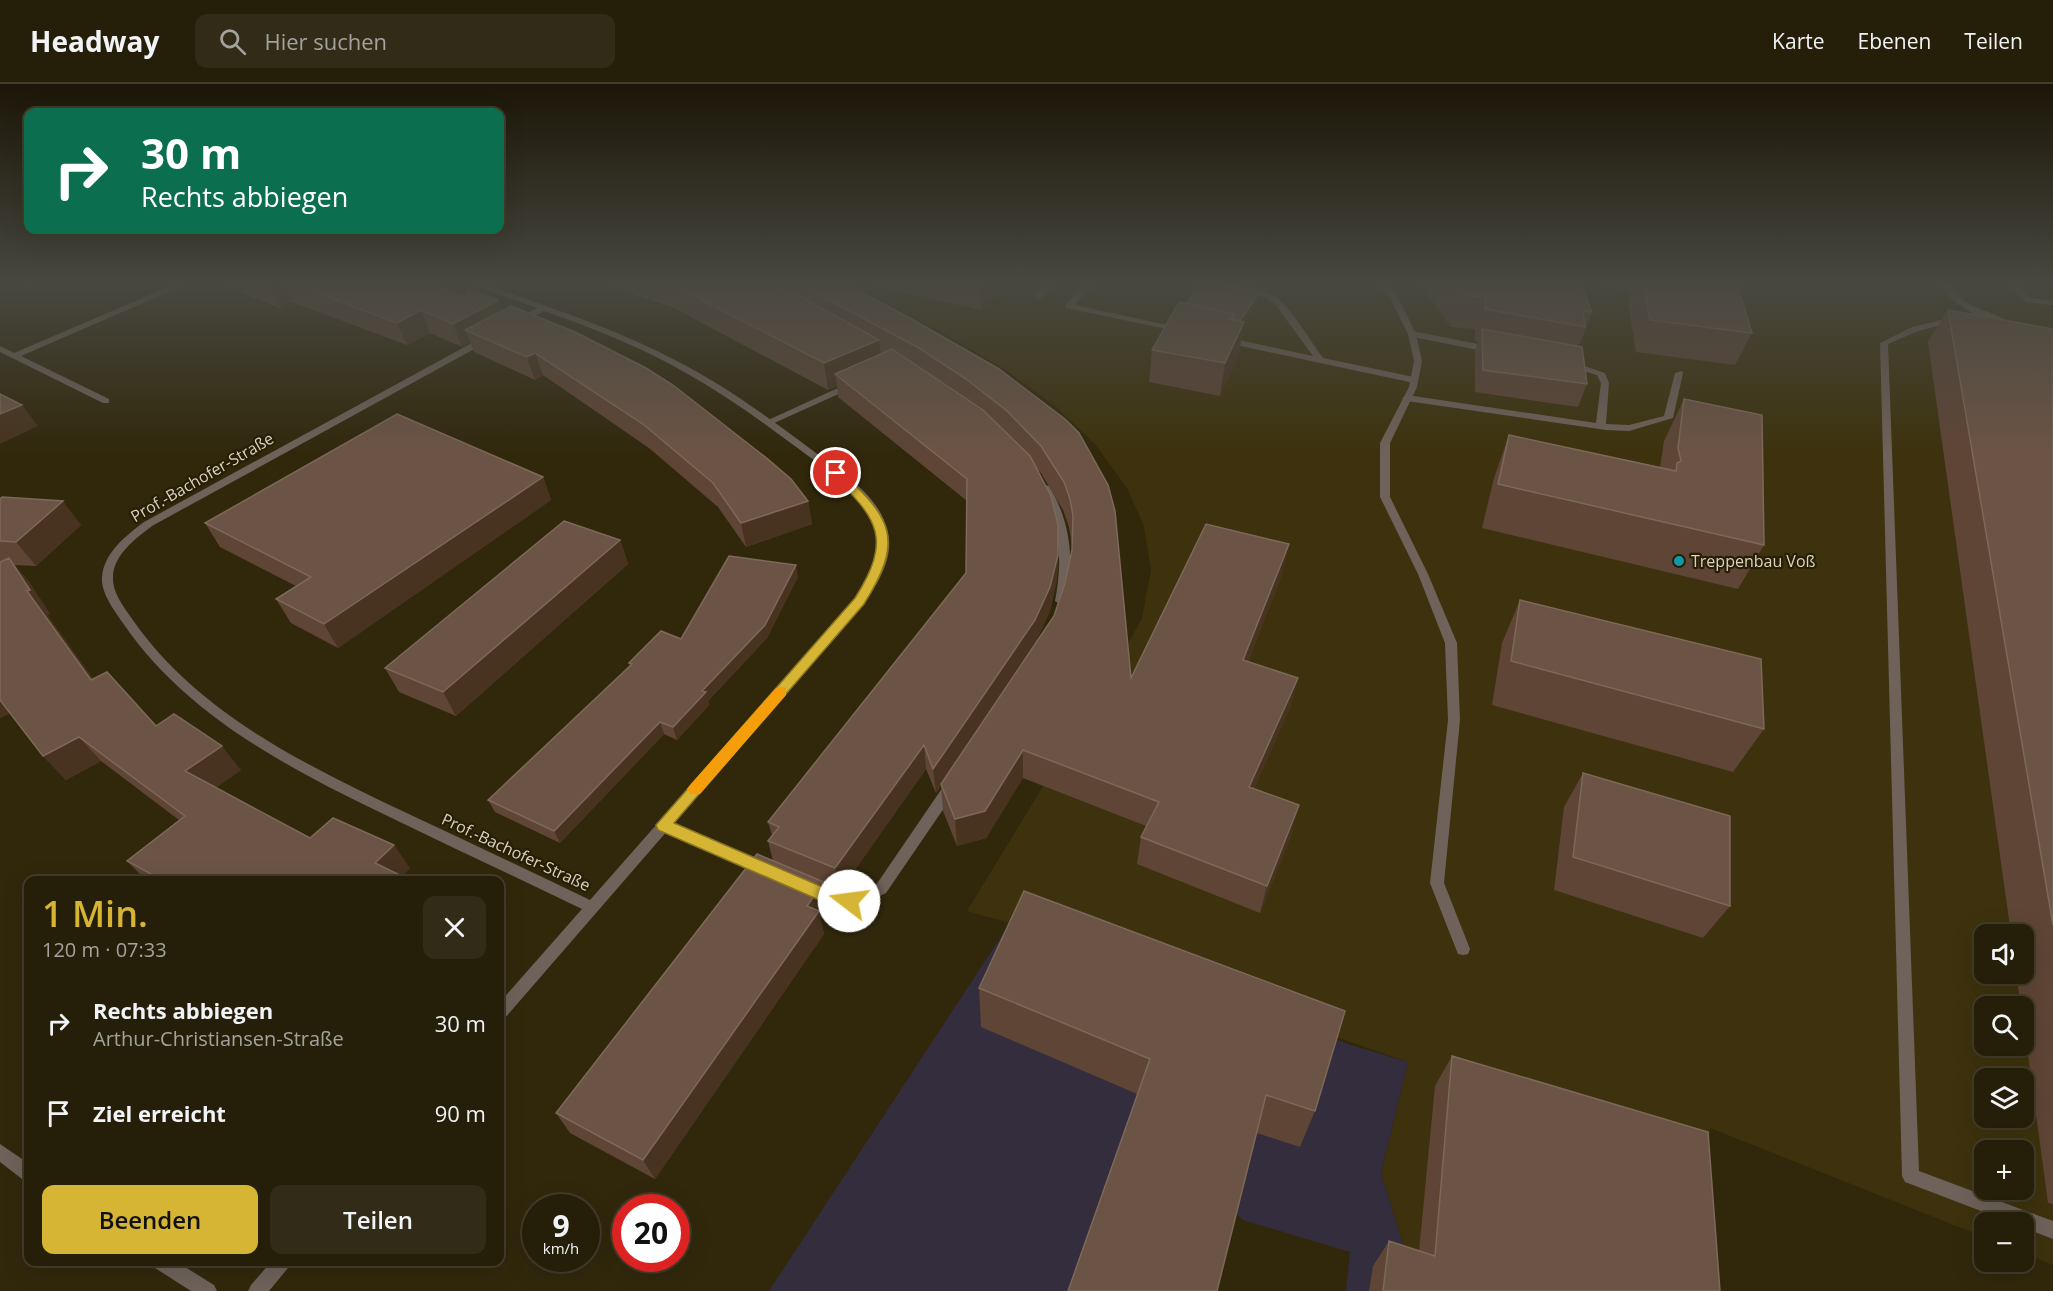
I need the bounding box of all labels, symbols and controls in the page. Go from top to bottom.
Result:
search box [195,14,615,68]
text: Headway [30,22,159,60]
icon: search [216,25,249,58]
text: Hier suchen [264,26,387,56]
text: Karte [1772,27,1825,55]
text: Ebenen [1858,27,1931,55]
text: Teilen [1964,27,2023,55]
text: 30 m [141,124,241,181]
icon: right [42,132,120,210]
text: Rechts abbiegen [141,178,348,215]
street label: Prof.-Bachofer-Straße [126,427,278,527]
pin [810,447,861,498]
icon: arrive [819,456,852,489]
place label: Treppenbau Voß [1691,550,1816,572]
marker: Treppenbau Voß [1672,554,1686,568]
street label: Prof.-Bachofer-Straße [438,808,594,896]
position arrow [817,869,881,933]
text: 1 Min. [42,889,148,938]
button: close [423,896,486,959]
map controls [1974,924,2034,1272]
button: sound [1974,924,2034,984]
text: 120 m · 07:33 [42,936,167,963]
text: Rechts abbiegen [93,995,273,1025]
button: search [1974,996,2034,1056]
icon: right [42,1007,75,1040]
text: 30 m [435,1008,486,1038]
text: Arthur-Christiansen-Straße [93,1025,344,1052]
button: layers [1974,1068,2034,1128]
icon: arrive [42,1097,75,1130]
text: Ziel erreicht [93,1098,226,1128]
text: 90 m [435,1098,486,1128]
button: + [1974,1140,2034,1200]
button: Beenden [42,1185,258,1254]
button: Teilen [270,1185,486,1254]
speed limit sign: 20 [612,1194,690,1272]
text: 9 [552,1205,570,1246]
button: − [1974,1212,2034,1272]
text: km/h [543,1238,579,1258]

